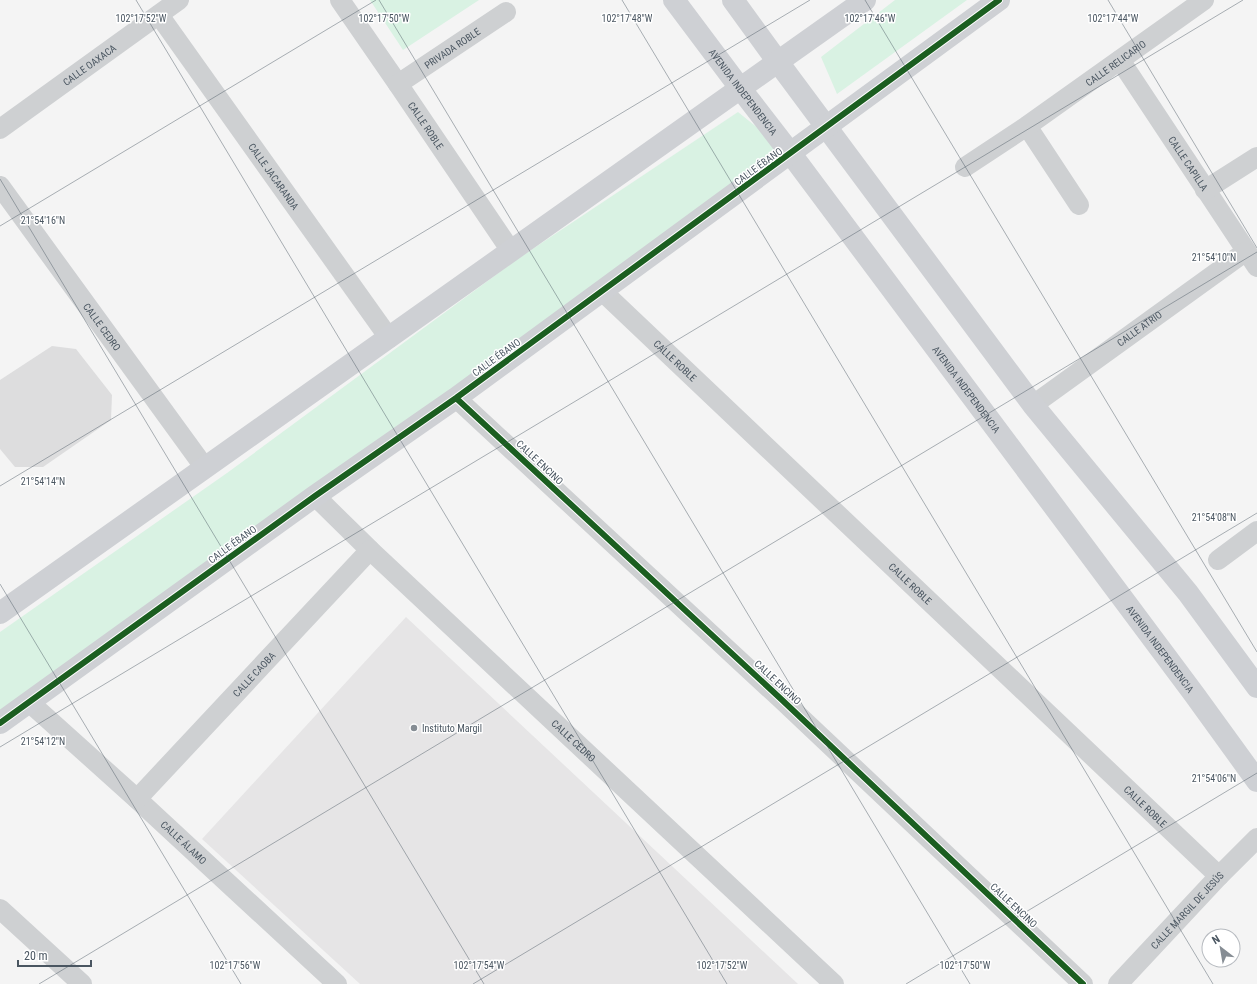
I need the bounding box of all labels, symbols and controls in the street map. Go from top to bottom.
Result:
text: 102°17'52"W [116,13,167,24]
text: 102°17'50"W [359,13,410,24]
text: 102°17'48"W [602,13,653,24]
text: 102°17'46"W [845,13,896,24]
text: 102°17'44"W [1088,13,1139,24]
street label: PRIVADA ROBLE [422,26,482,71]
street label: CALLE RELICARIO [1084,38,1148,88]
street label: CALLE OAXACA [61,42,118,88]
street label: AVENIDA INDEPENDENCIA [707,47,779,138]
street label: CALLE ROBLE [406,100,445,151]
street label: CALLE CAPILLA [1166,134,1210,193]
street label: CALLE JACARANDA [246,141,301,212]
street label: CALLE ÉBANO [732,145,784,187]
text: 21°54'16"N [21,215,65,226]
text: 21°54'10"N [1192,252,1236,263]
street label: CALLE CEDRO [81,301,123,353]
street label: CALLE ATRIO [1115,309,1164,349]
street label: CALLE ÉBANO [470,336,522,378]
street label: CALLE ROBLE [651,338,699,384]
street label: AVENIDA INDEPENDENCIA [930,344,1002,435]
street label: CALLE ENCINO [514,438,565,487]
text: 21°54'14"N [21,476,65,487]
text: 21°54'08"N [1192,512,1236,523]
street label: CALLE ÉBANO [206,523,258,565]
street label: CALLE ROBLE [886,561,934,607]
street label: AVENIDA INDEPENDENCIA [1124,604,1196,695]
street label: CALLE CAOBA [231,650,278,699]
street label: CALLE ENCINO [752,658,803,707]
street label: CALLE CEDRO [549,718,598,764]
marker: Instituto Margil [409,723,419,733]
place label: Instituto Margil [422,723,482,734]
text: 21°54'12"N [21,736,65,747]
text: 21°54'06"N [1192,773,1236,784]
street label: CALLE ROBLE [1122,784,1169,830]
street label: CALLE ÁLAMO [158,819,209,867]
street label: CALLE MARGIL DE JESÚS [1149,870,1226,951]
street label: CALLE ENCINO [988,881,1039,930]
north arrow [1201,928,1241,968]
text: N [1210,932,1223,947]
scale bar [18,942,91,968]
text: 20 m [24,949,48,963]
text: 102°17'56"W [210,960,261,971]
text: 102°17'54"W [454,960,505,971]
text: 102°17'52"W [697,960,748,971]
text: 102°17'50"W [940,960,991,971]

